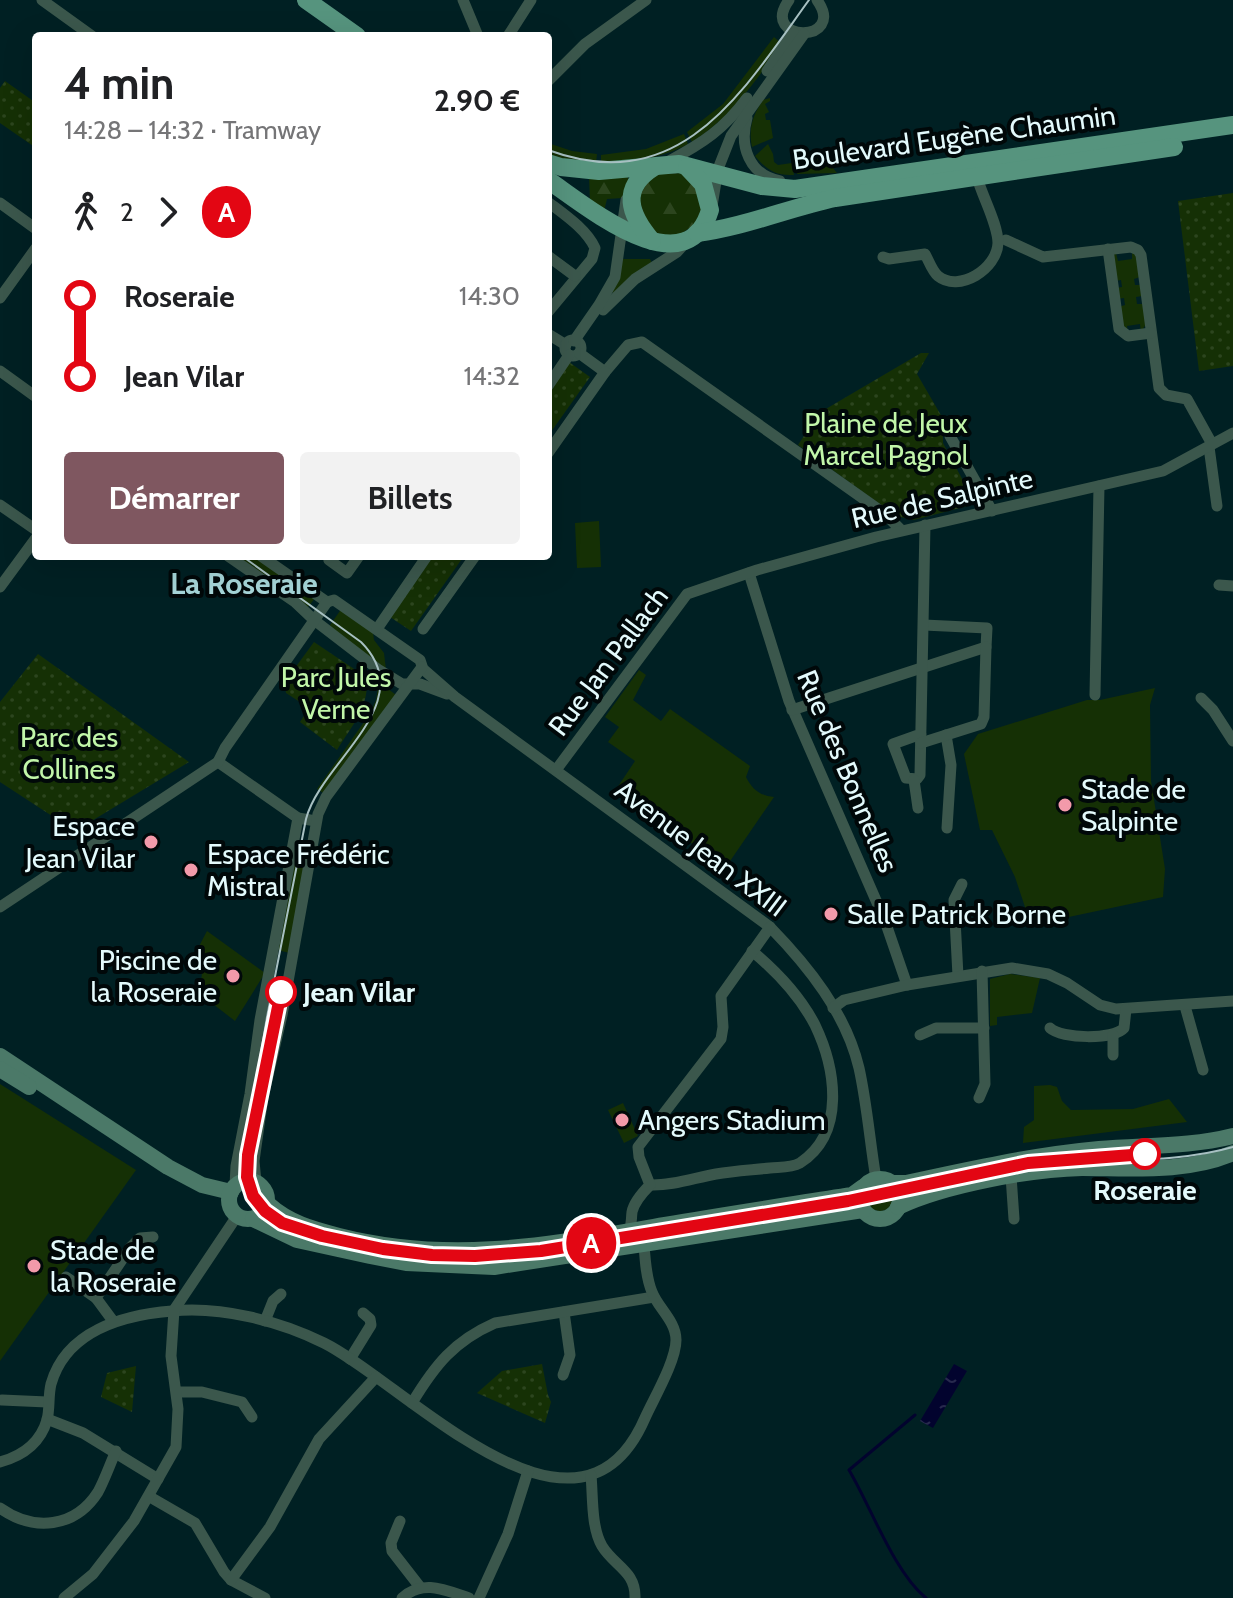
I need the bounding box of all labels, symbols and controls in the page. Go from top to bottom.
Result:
text: 4 min [64,57,174,110]
text: 2.90 € [434,82,520,119]
street label: Boulevard Eugène Chaumin [790,97,1118,177]
text: 14:28 – 14:32 · Tramway [64,114,321,146]
icon: walk [64,190,108,234]
icon: forward [146,190,190,234]
text: A [218,195,235,229]
text: 2 [120,196,134,228]
text: Roseraie [124,278,235,315]
text: 14:30 [459,280,520,312]
text: Jean Vilar [124,358,244,395]
text: 14:32 [463,360,520,392]
park label: Plaine de Jeux Marcel Pagnol [804,406,969,472]
button: Démarrer [64,452,284,544]
button: Billets [300,452,520,544]
street label: Rue de Salpinte [848,461,1036,535]
district label: La Roseraie [170,565,318,602]
street label: Rue Jan Pallach [541,580,675,742]
park label: Parc Jules Verne [281,660,391,726]
street label: Rue des Bonnelles [790,665,906,877]
park label: Parc des Collines [20,720,118,786]
street label: Avenue Jean XXIII [608,772,794,924]
place label: Stade de Salpinte [1081,772,1186,838]
marker: Stade de Salpinte [1056,796,1074,814]
place label: Espace Jean Vilar [24,809,135,875]
marker: Espace Jean Vilar [142,833,160,851]
place label: Espace Frédéric Mistral [207,837,390,903]
marker: Espace Frédéric Mistral [182,861,200,879]
place label: Salle Patrick Borne [847,897,1066,931]
marker: Salle Patrick Borne [822,905,840,923]
place label: Piscine de la Roseraie [91,943,217,1009]
marker: Piscine de la Roseraie [224,967,242,985]
place label: Jean Vilar [302,975,416,1009]
marker: Jean Vilar [266,977,296,1007]
place label: Angers Stadium [638,1103,825,1137]
marker: Angers Stadium [613,1111,631,1129]
marker: Roseraie [1130,1139,1160,1169]
place label: Roseraie [1093,1173,1197,1207]
line badge: A [565,1217,617,1269]
text: A [582,1226,600,1260]
place label: Stade de la Roseraie [50,1233,176,1299]
marker: Stade de la Roseraie [25,1257,43,1275]

